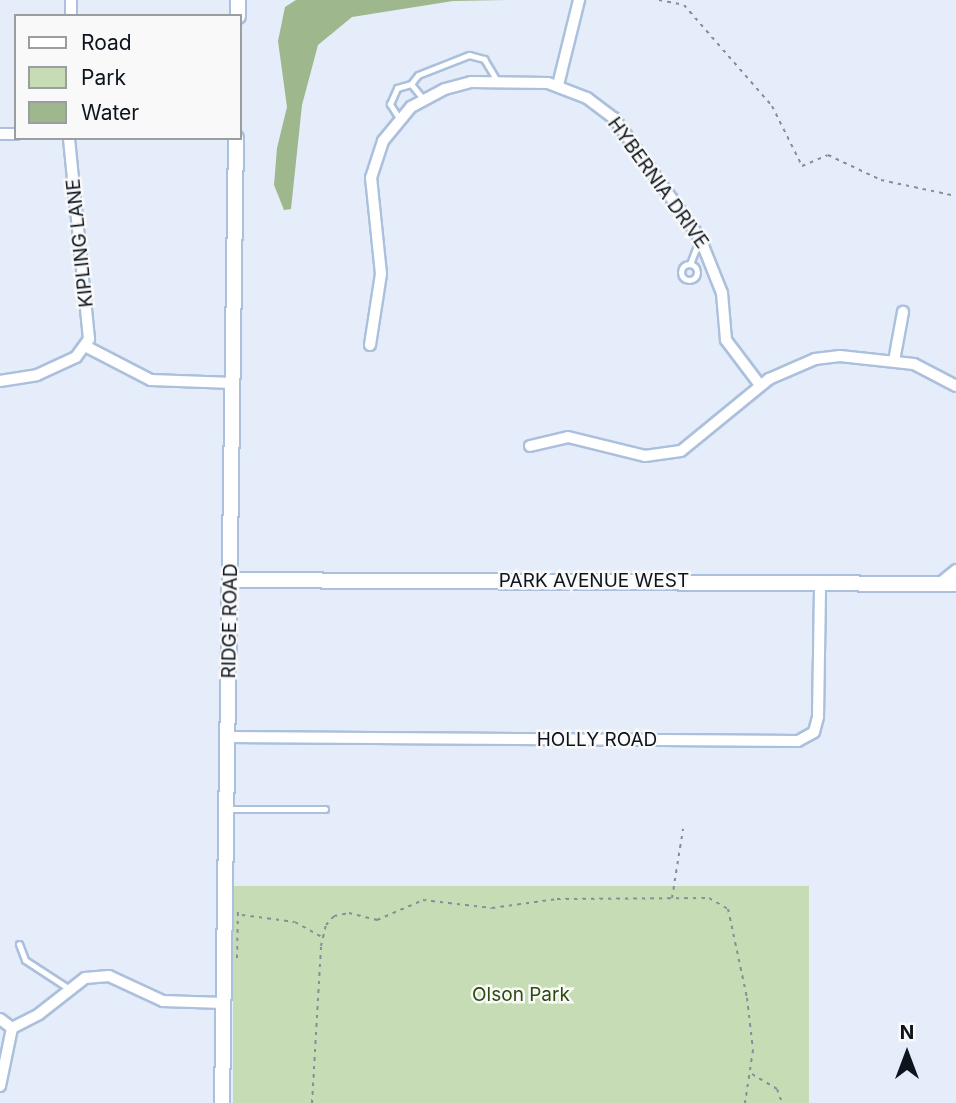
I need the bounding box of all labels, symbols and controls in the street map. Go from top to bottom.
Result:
legend [14,14,242,140]
text: Road [81,30,132,55]
text: Park [81,65,126,90]
text: Water [81,100,139,125]
street label: HYBERNIA DRIVE [603,113,713,253]
street label: KIPLING LANE [62,178,98,308]
street label: RIDGE ROAD [218,563,242,679]
street label: PARK AVENUE WEST [499,570,689,592]
street label: HOLLY ROAD [537,729,657,751]
park label: Olson Park [472,984,570,1006]
north arrow [872,1019,942,1089]
text: N [900,1021,914,1044]

